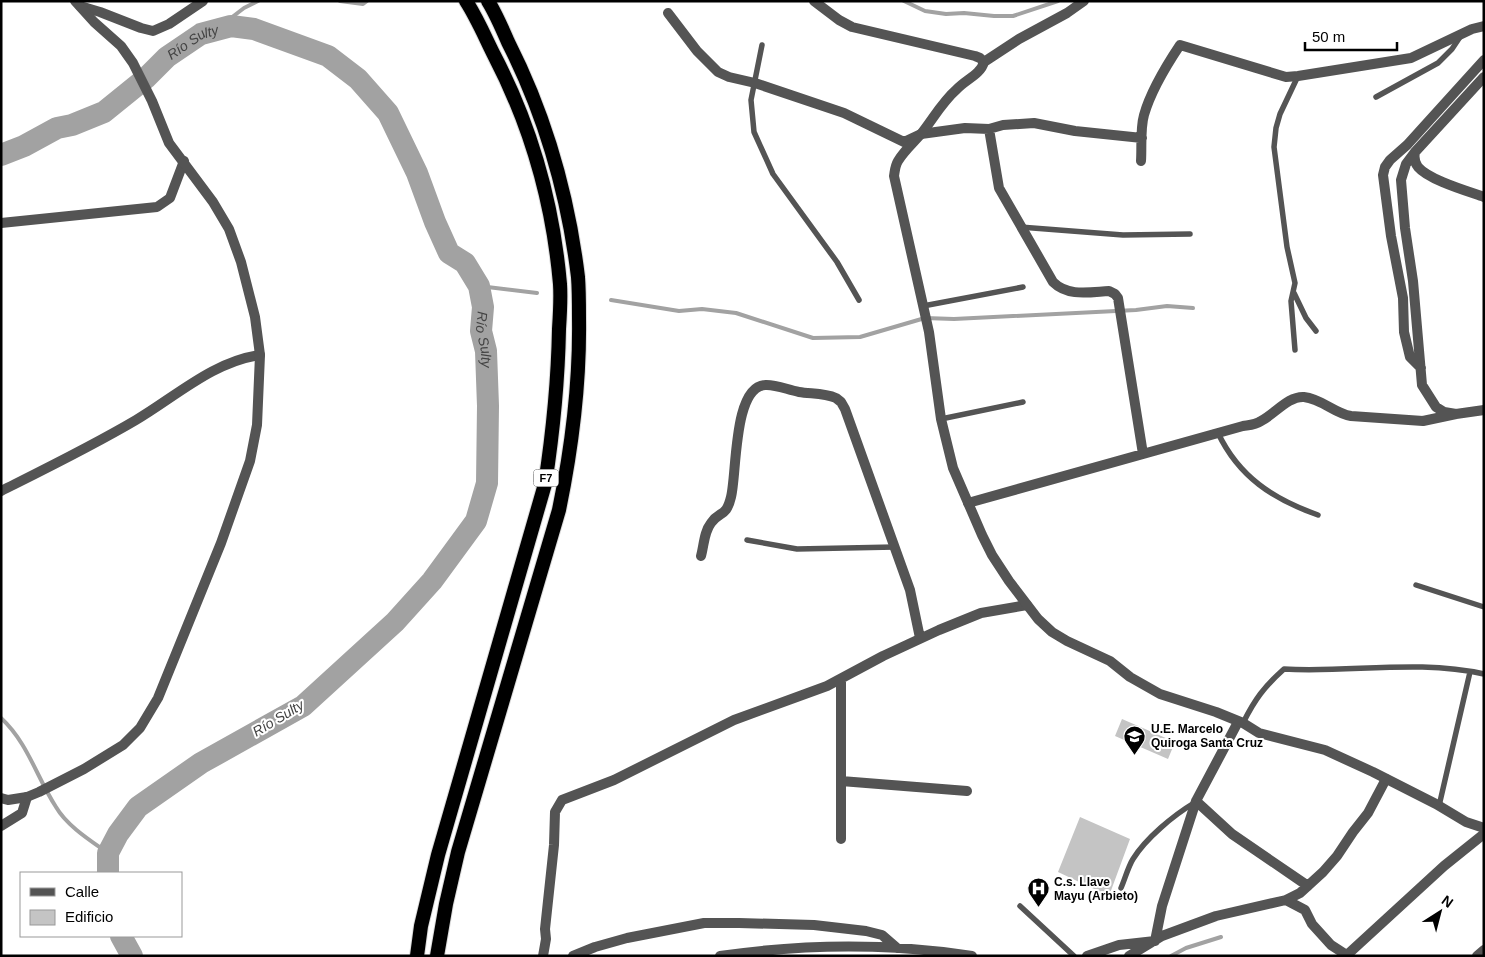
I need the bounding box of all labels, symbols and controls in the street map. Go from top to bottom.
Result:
scale bar [1305,20,1398,52]
water label: Río Sulty [164,21,221,63]
text: 50 m [1312,28,1345,45]
water label: Río Sulty [473,311,495,369]
road number: F7 [534,469,558,486]
water label: Río Sulty [250,696,307,739]
place label: U.E. Marcelo Quiroga Santa Cruz [1151,722,1263,750]
school or university icon: U.E. Marcelo Quiroga Santa Cruz [1123,724,1147,755]
legend [20,872,182,937]
place label: C.s. Llave Mayu (Arbieto) [1054,875,1138,903]
hospital icon: C.s. Llave Mayu (Arbieto) [1026,877,1050,908]
text: Calle [65,883,99,900]
north arrow [1415,887,1465,937]
text: N [1439,892,1456,911]
text: Edificio [65,908,113,925]

